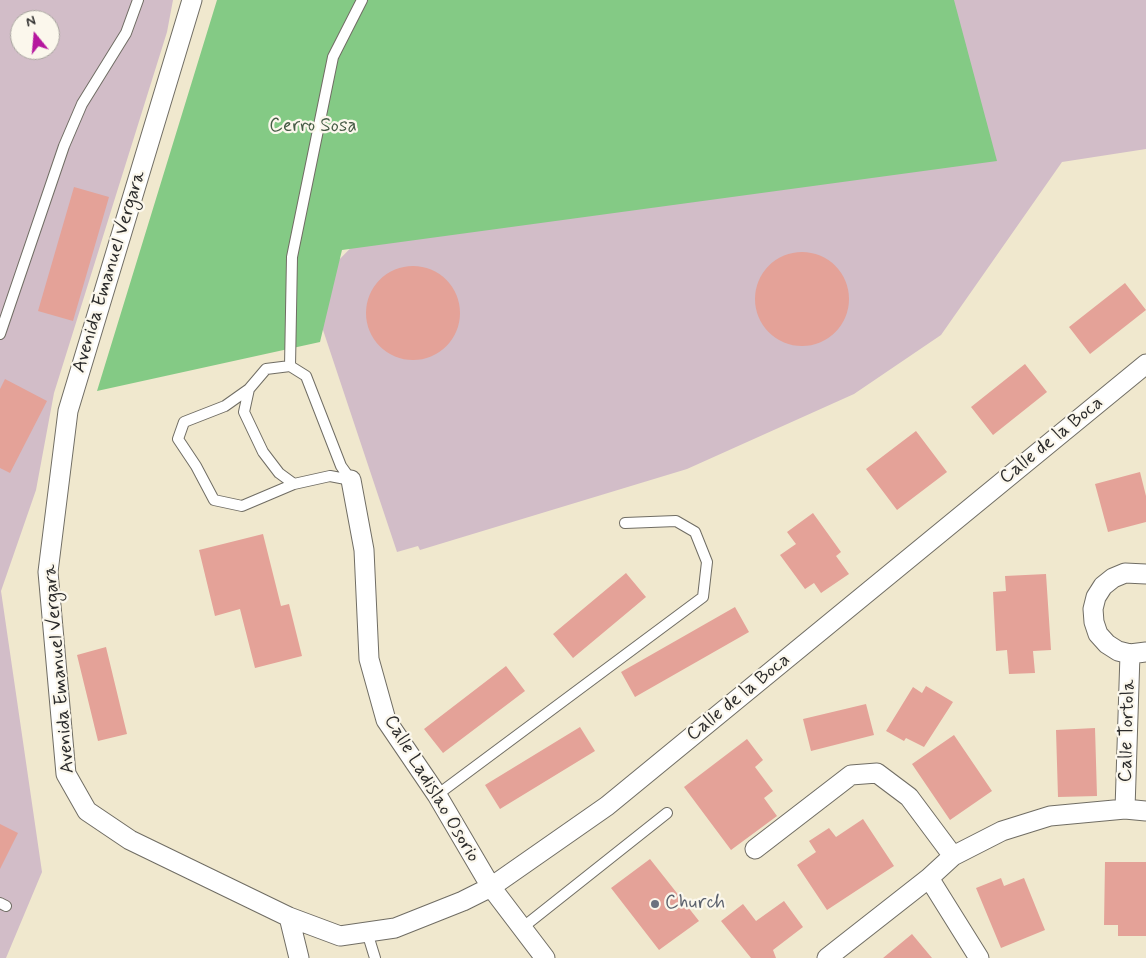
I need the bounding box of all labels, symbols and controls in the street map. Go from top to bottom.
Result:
north arrow [10,10,60,60]
text: N [24,12,38,32]
park label: Cerro Sosa [269,116,357,138]
street label: Avenida Emanuel Vergara [68,168,152,376]
street label: Calle de la Boca [996,392,1108,490]
street label: Avenida Emanuel Vergara [40,564,80,774]
street label: Calle de la Boca [683,649,795,747]
street label: Calle Tortola [1115,679,1141,783]
street label: Calle Ladislao Osorio [378,711,484,867]
place label: Church [665,893,725,915]
marker: Church [649,898,661,910]

